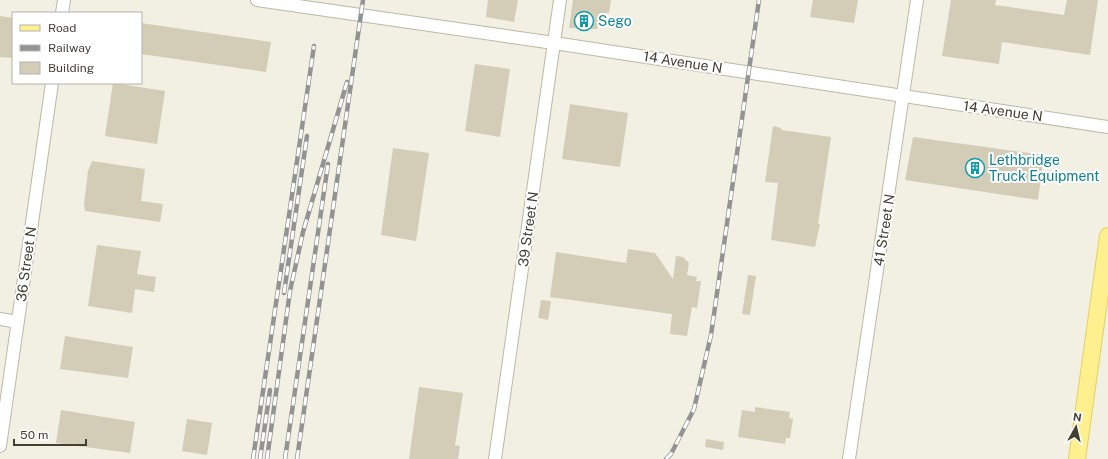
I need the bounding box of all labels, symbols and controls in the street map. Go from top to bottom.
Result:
building icon: Sego [573,10,595,32]
legend [12,12,142,84]
place label: Sego [598,13,632,29]
text: Road [48,21,76,35]
text: Railway [48,41,92,55]
street label: 14 Avenue N [642,48,724,76]
text: Building [48,61,94,75]
street label: 14 Avenue N [962,98,1044,124]
place label: Lethbridge Truck Equipment [989,152,1100,184]
building icon: Lethbridge Truck Equipment [964,157,986,179]
street label: 39 Street N [515,190,541,268]
street label: 41 Street N [870,193,898,267]
street label: 36 Street N [13,225,39,303]
north arrow [1056,407,1096,447]
text: N [1072,411,1082,424]
scale bar [14,421,86,447]
text: 50 m [20,428,48,442]

